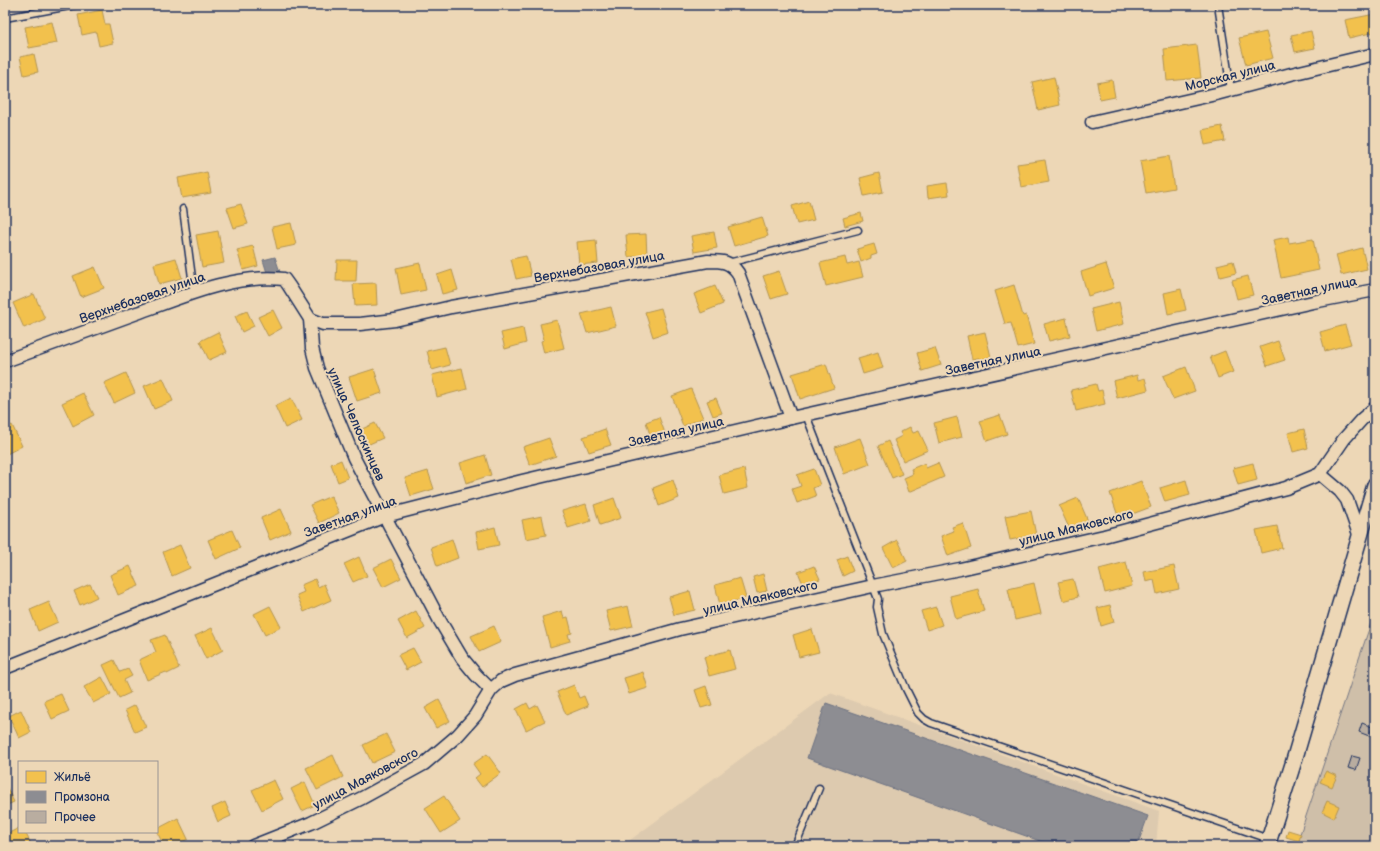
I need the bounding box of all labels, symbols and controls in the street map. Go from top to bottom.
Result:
street label: Морская улица [1183,57,1277,95]
street label: Верхнебазовая улица [533,248,666,286]
street label: Верхнебазовая улица [77,269,208,327]
street label: Заветная улица [1260,273,1359,309]
street label: Заветная улица [944,343,1043,379]
street label: улица Челюскинцев [324,365,388,484]
street label: Заветная улица [627,413,726,451]
street label: Заветная улица [302,493,399,541]
street label: улица Маяковского [1018,506,1135,550]
street label: улица Маяковского [701,577,819,619]
street label: улица Маяковского [310,744,421,813]
legend [18,761,158,833]
text: Жильё [54,770,91,785]
text: Промзона [54,790,110,805]
text: Прочее [54,810,96,825]

